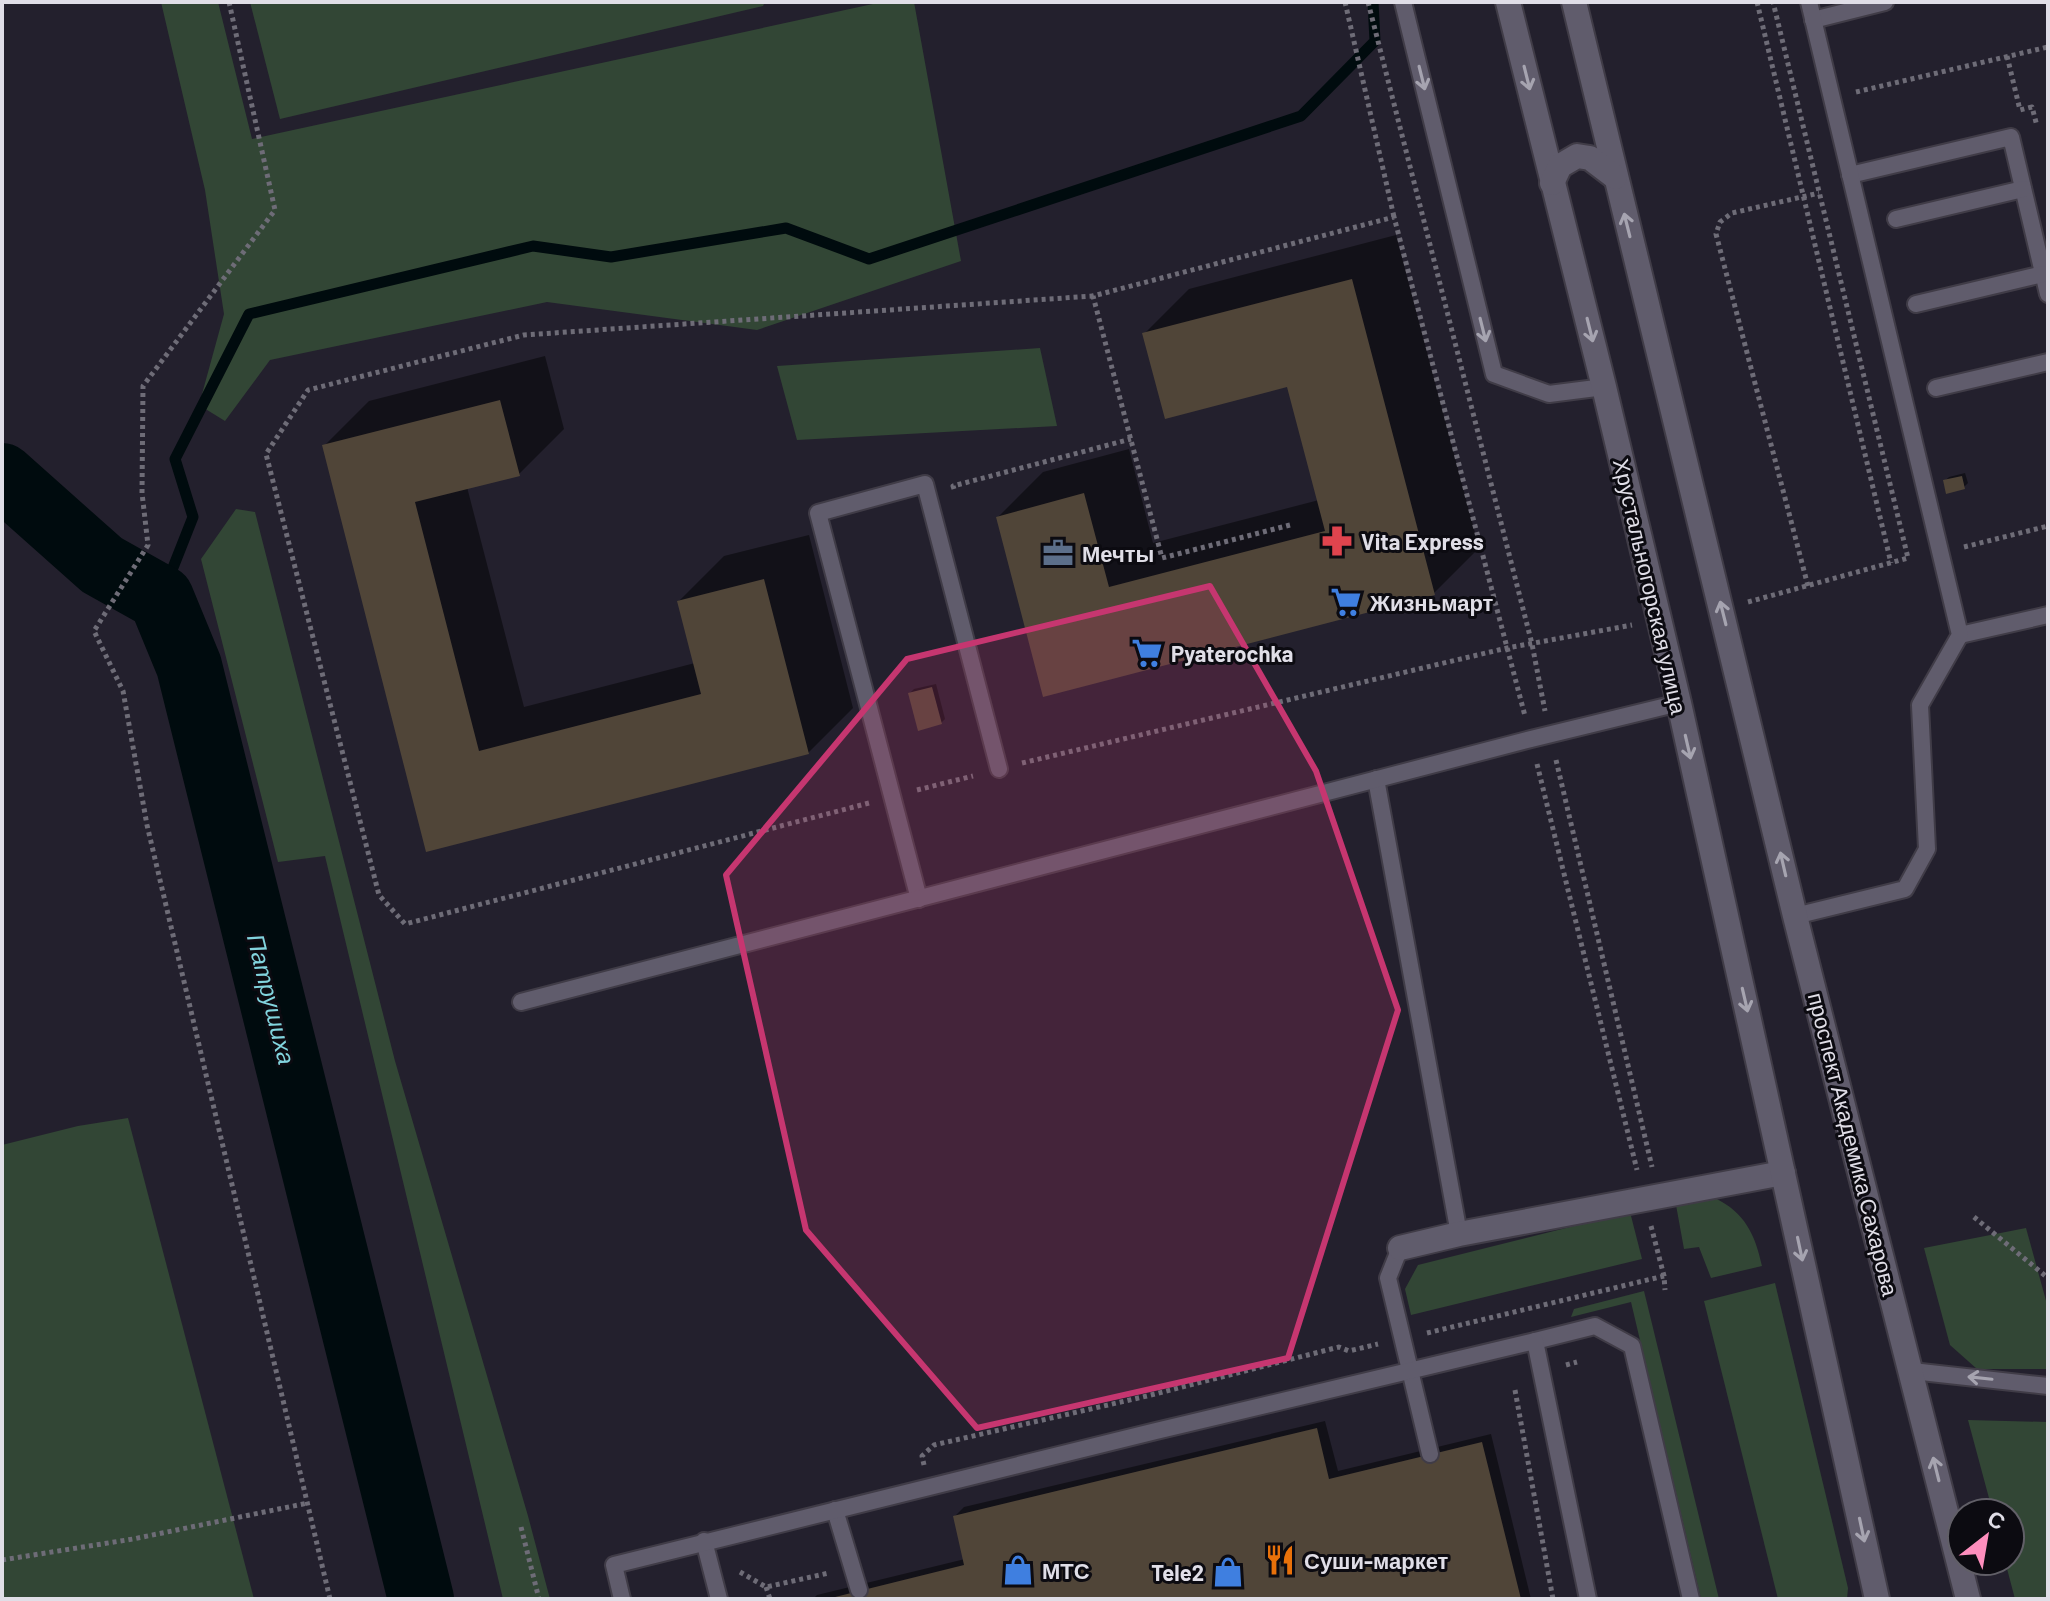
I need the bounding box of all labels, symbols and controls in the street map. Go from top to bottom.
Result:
one-way arrow [1415,64,1430,90]
one-way arrow [1520,64,1535,90]
one-way arrow [1618,213,1633,239]
one-way arrow [1477,317,1492,343]
one-way arrow [1583,317,1598,342]
street label: Хрустальногорская улица [1608,456,1693,717]
pharmacy icon: Vita Express [1320,524,1354,558]
place label: Vita Express [1361,528,1484,554]
office icon: Мечты [1041,536,1075,570]
place label: Мечты [1082,540,1154,566]
supermarket icon: Жизньмарт [1329,585,1363,619]
place label: Жизньмарт [1369,589,1494,616]
one-way arrow [1715,601,1730,627]
supermarket icon: Pyaterochka [1130,636,1164,670]
place label: Pyaterochka [1171,640,1293,666]
one-way arrow [1681,733,1696,759]
one-way arrow [1774,852,1789,877]
water label: Патрушиха [242,931,302,1067]
one-way arrow [1738,987,1753,1013]
street label: проспект Академика Сахарова [1803,990,1904,1299]
one-way arrow [1793,1235,1808,1261]
one-way arrow [1967,1371,1994,1386]
one-way arrow [1927,1456,1942,1482]
north arrow [1946,1497,2026,1577]
text: С [1983,1504,2010,1534]
one-way arrow [1855,1517,1870,1542]
restaurant icon: Суши-маркет [1263,1543,1297,1577]
place label: Суши-маркет [1304,1547,1449,1574]
shop icon: МТС [1001,1553,1035,1587]
shop icon: Tele2 [1211,1555,1245,1589]
place label: МТС [1042,1557,1090,1583]
place label: Tele2 [1151,1559,1204,1585]

